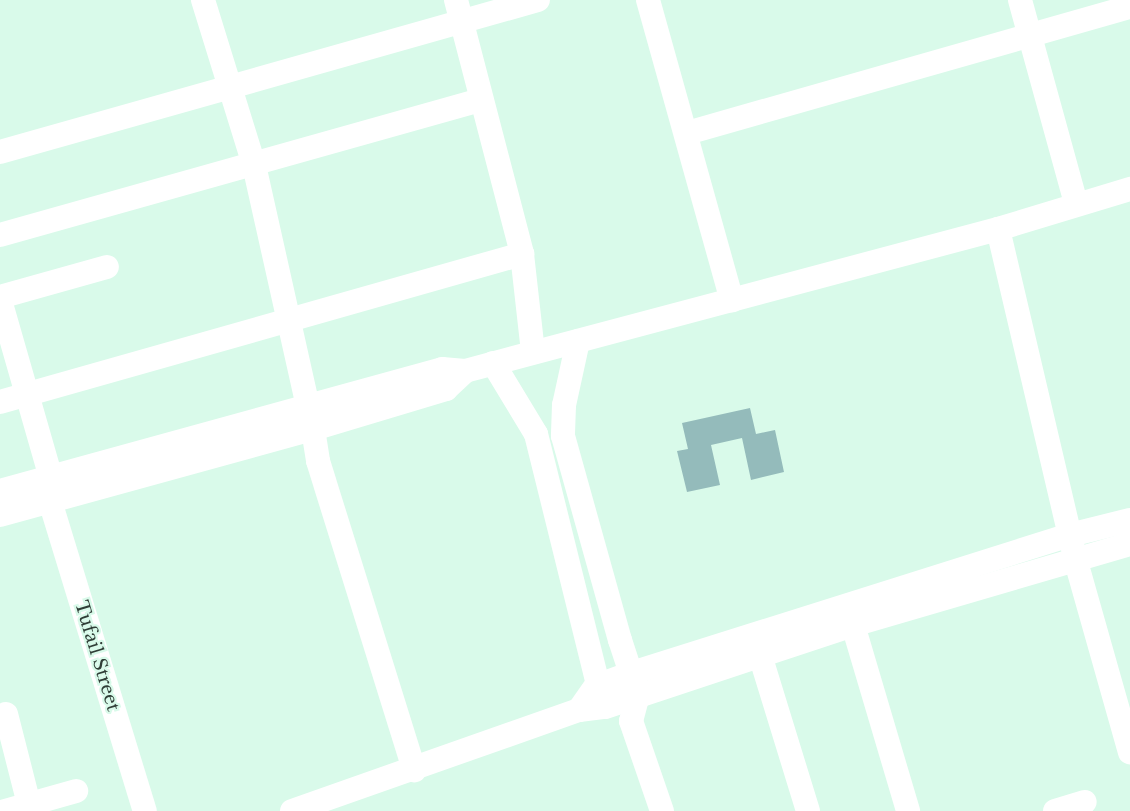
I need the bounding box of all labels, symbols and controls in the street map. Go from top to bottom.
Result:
street label: Tufail Street [70,598,124,714]

